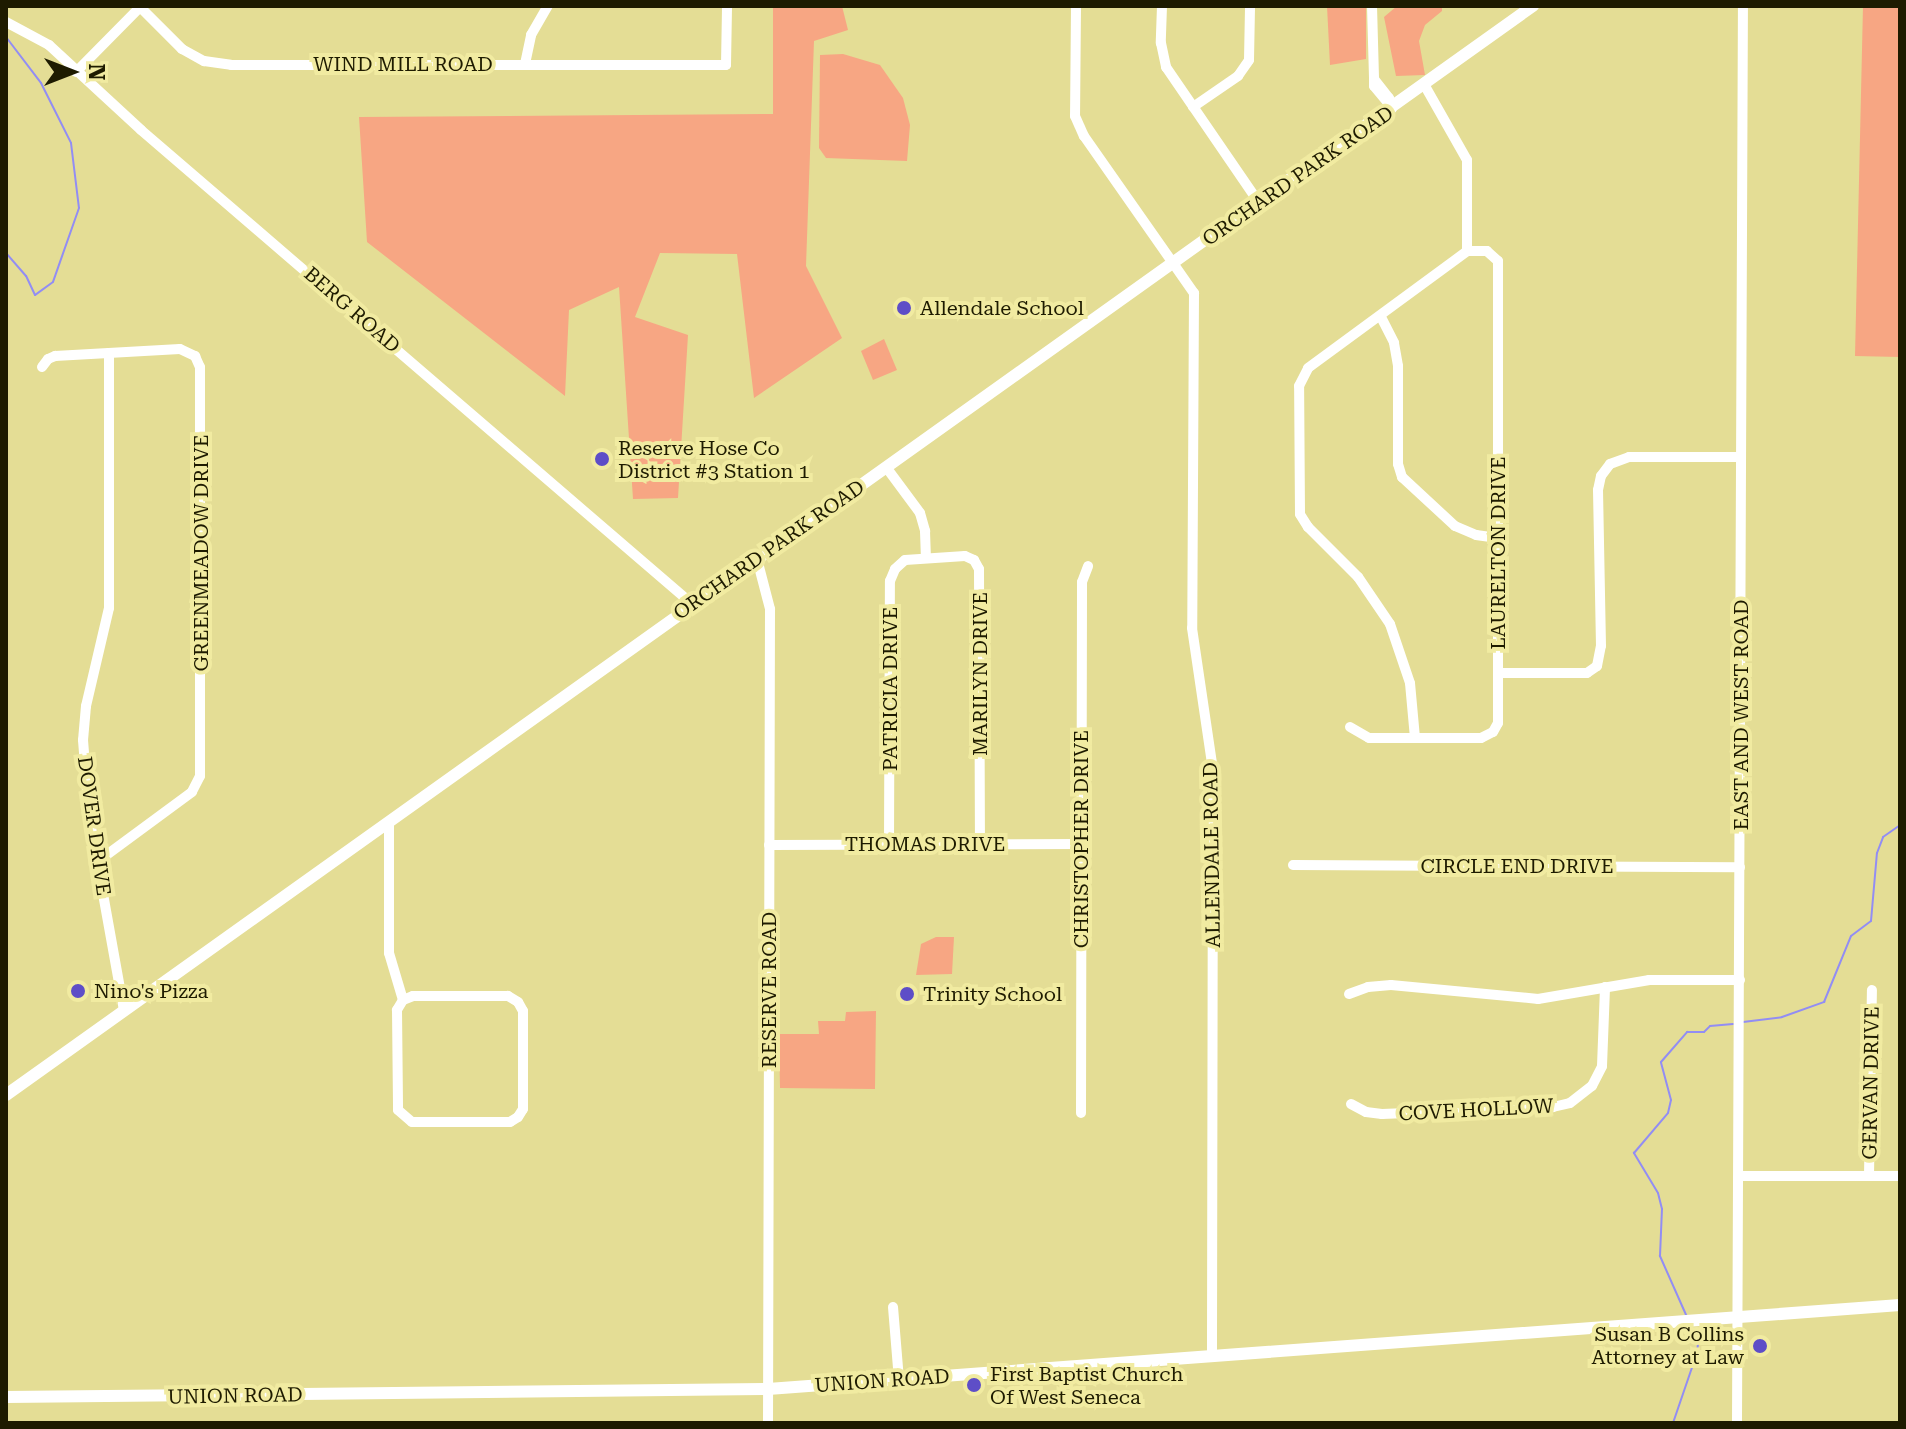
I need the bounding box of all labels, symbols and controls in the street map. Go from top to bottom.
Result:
north arrow [32,32,112,112]
street label: WIND MILL ROAD [313,52,493,76]
text: N [84,64,109,80]
street label: ORCHARD PARK ROAD [1198,101,1398,251]
street label: BERG ROAD [299,262,405,358]
place label: Allendale School [920,296,1084,320]
marker: Allendale School [895,299,913,317]
street label: GREENMEADOW DRIVE [189,435,213,671]
place label: Reserve Hose Co District #3 Station 1 [618,436,810,483]
marker: Reserve Hose Co District #3 Station 1 [593,450,611,468]
street label: LAURELTON DRIVE [1486,456,1510,650]
street label: ORCHARD PARK ROAD [669,475,869,625]
street label: MARILYN DRIVE [968,592,992,756]
street label: EAST AND WEST ROAD [1729,600,1753,830]
street label: PATRICIA DRIVE [878,607,902,771]
street label: CHRISTOPHER DRIVE [1069,730,1093,948]
street label: DOVER DRIVE [72,755,116,897]
street label: ALLENDALE ROAD [1198,762,1226,948]
street label: THOMAS DRIVE [845,832,1005,856]
street label: CIRCLE END DRIVE [1420,854,1614,878]
street label: RESERVE ROAD [757,912,781,1068]
place label: Nino's Pizza [94,979,208,1003]
marker: Nino's Pizza [69,982,87,1000]
place label: Trinity School [923,982,1062,1006]
marker: Trinity School [898,985,916,1003]
street label: GERVAN DRIVE [1858,1006,1884,1160]
street label: COVE HOLLOW [1398,1094,1554,1126]
place label: Susan B Collins Attorney at Law [1592,1322,1744,1369]
marker: Susan B Collins Attorney at Law [1751,1337,1769,1355]
place label: First Baptist Church Of West Seneca [990,1362,1183,1409]
street label: UNION ROAD [814,1364,950,1398]
marker: First Baptist Church Of West Seneca [965,1376,983,1394]
street label: UNION ROAD [167,1383,303,1409]

